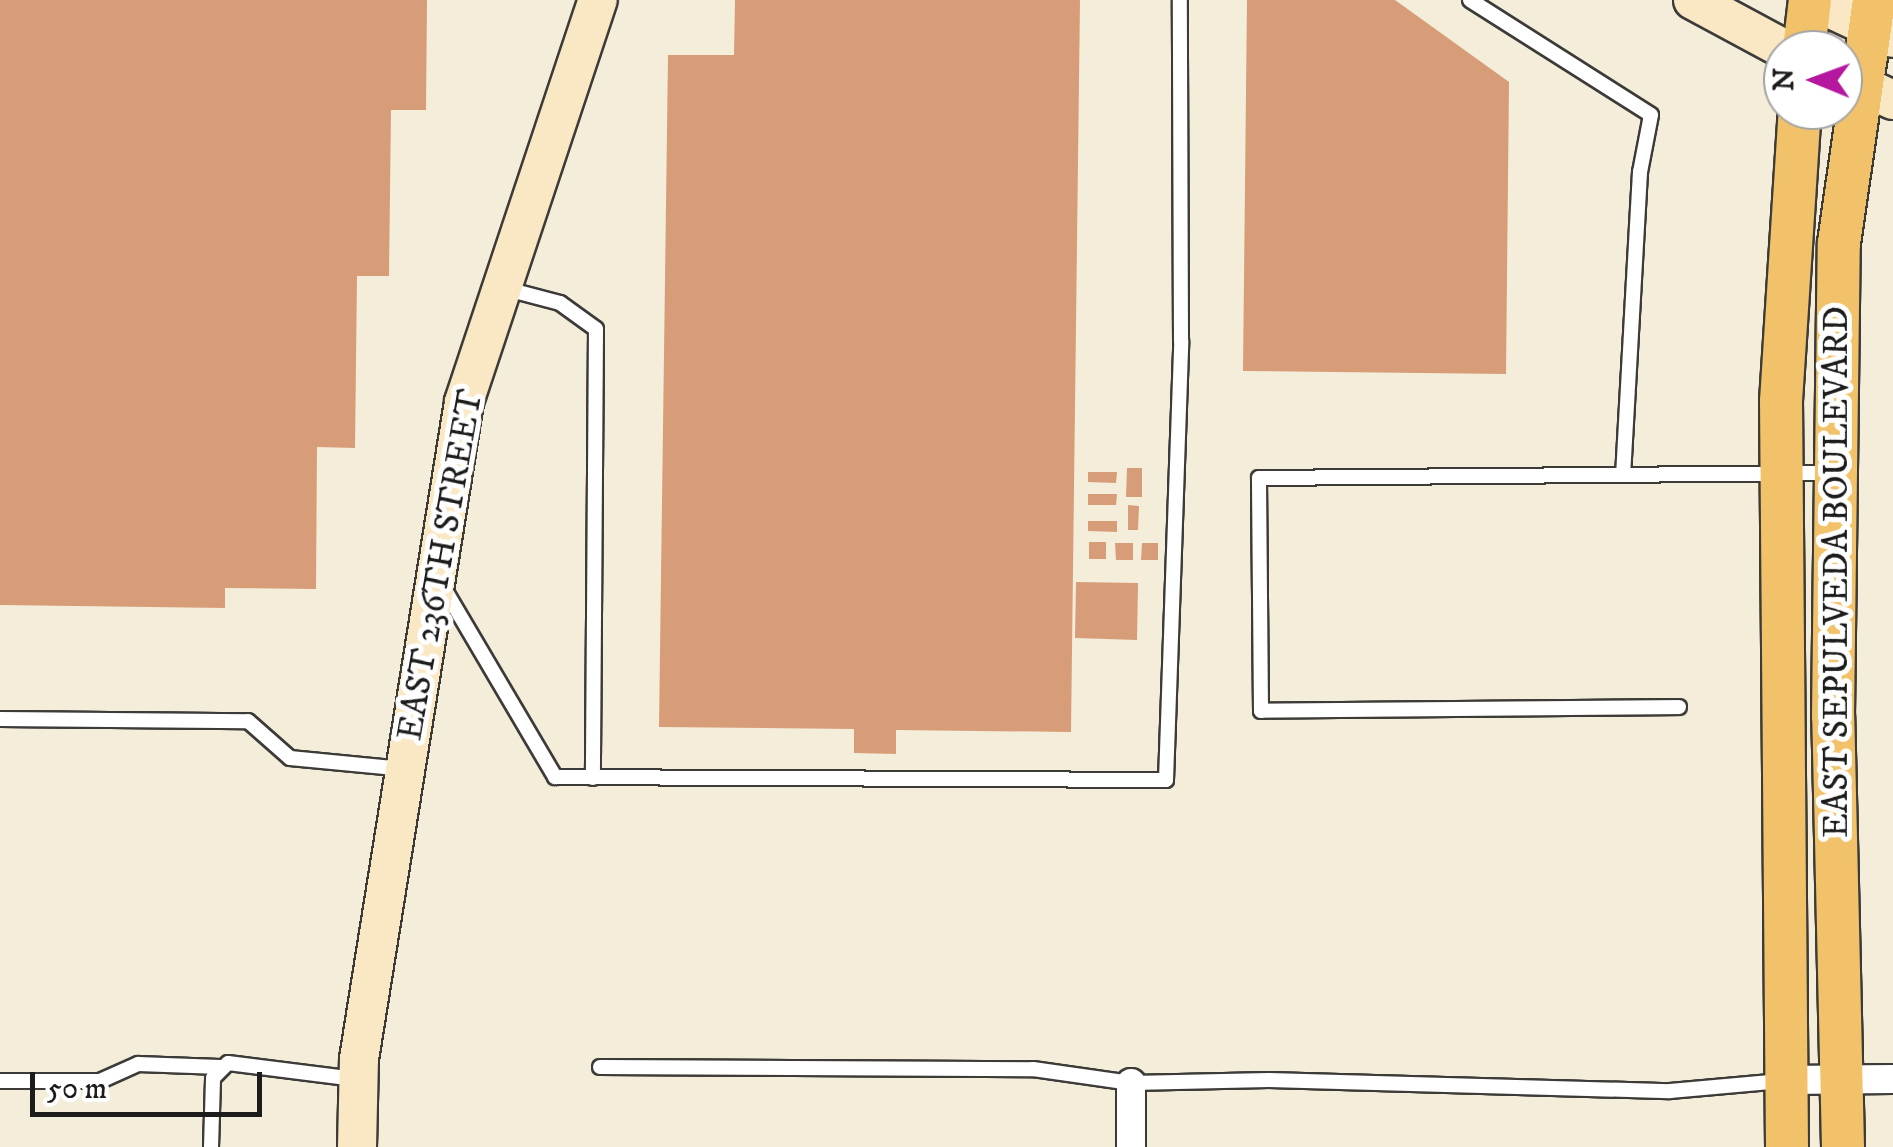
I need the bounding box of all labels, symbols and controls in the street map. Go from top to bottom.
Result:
north arrow [1763,30,1863,130]
text: N [1767,68,1802,91]
street label: EAST SEPULVEDA BOULEVARD [1816,306,1858,838]
street label: EAST 236TH STREET [389,386,493,744]
scale bar [35,1052,268,1114]
text: 50 m [47,1071,107,1108]

